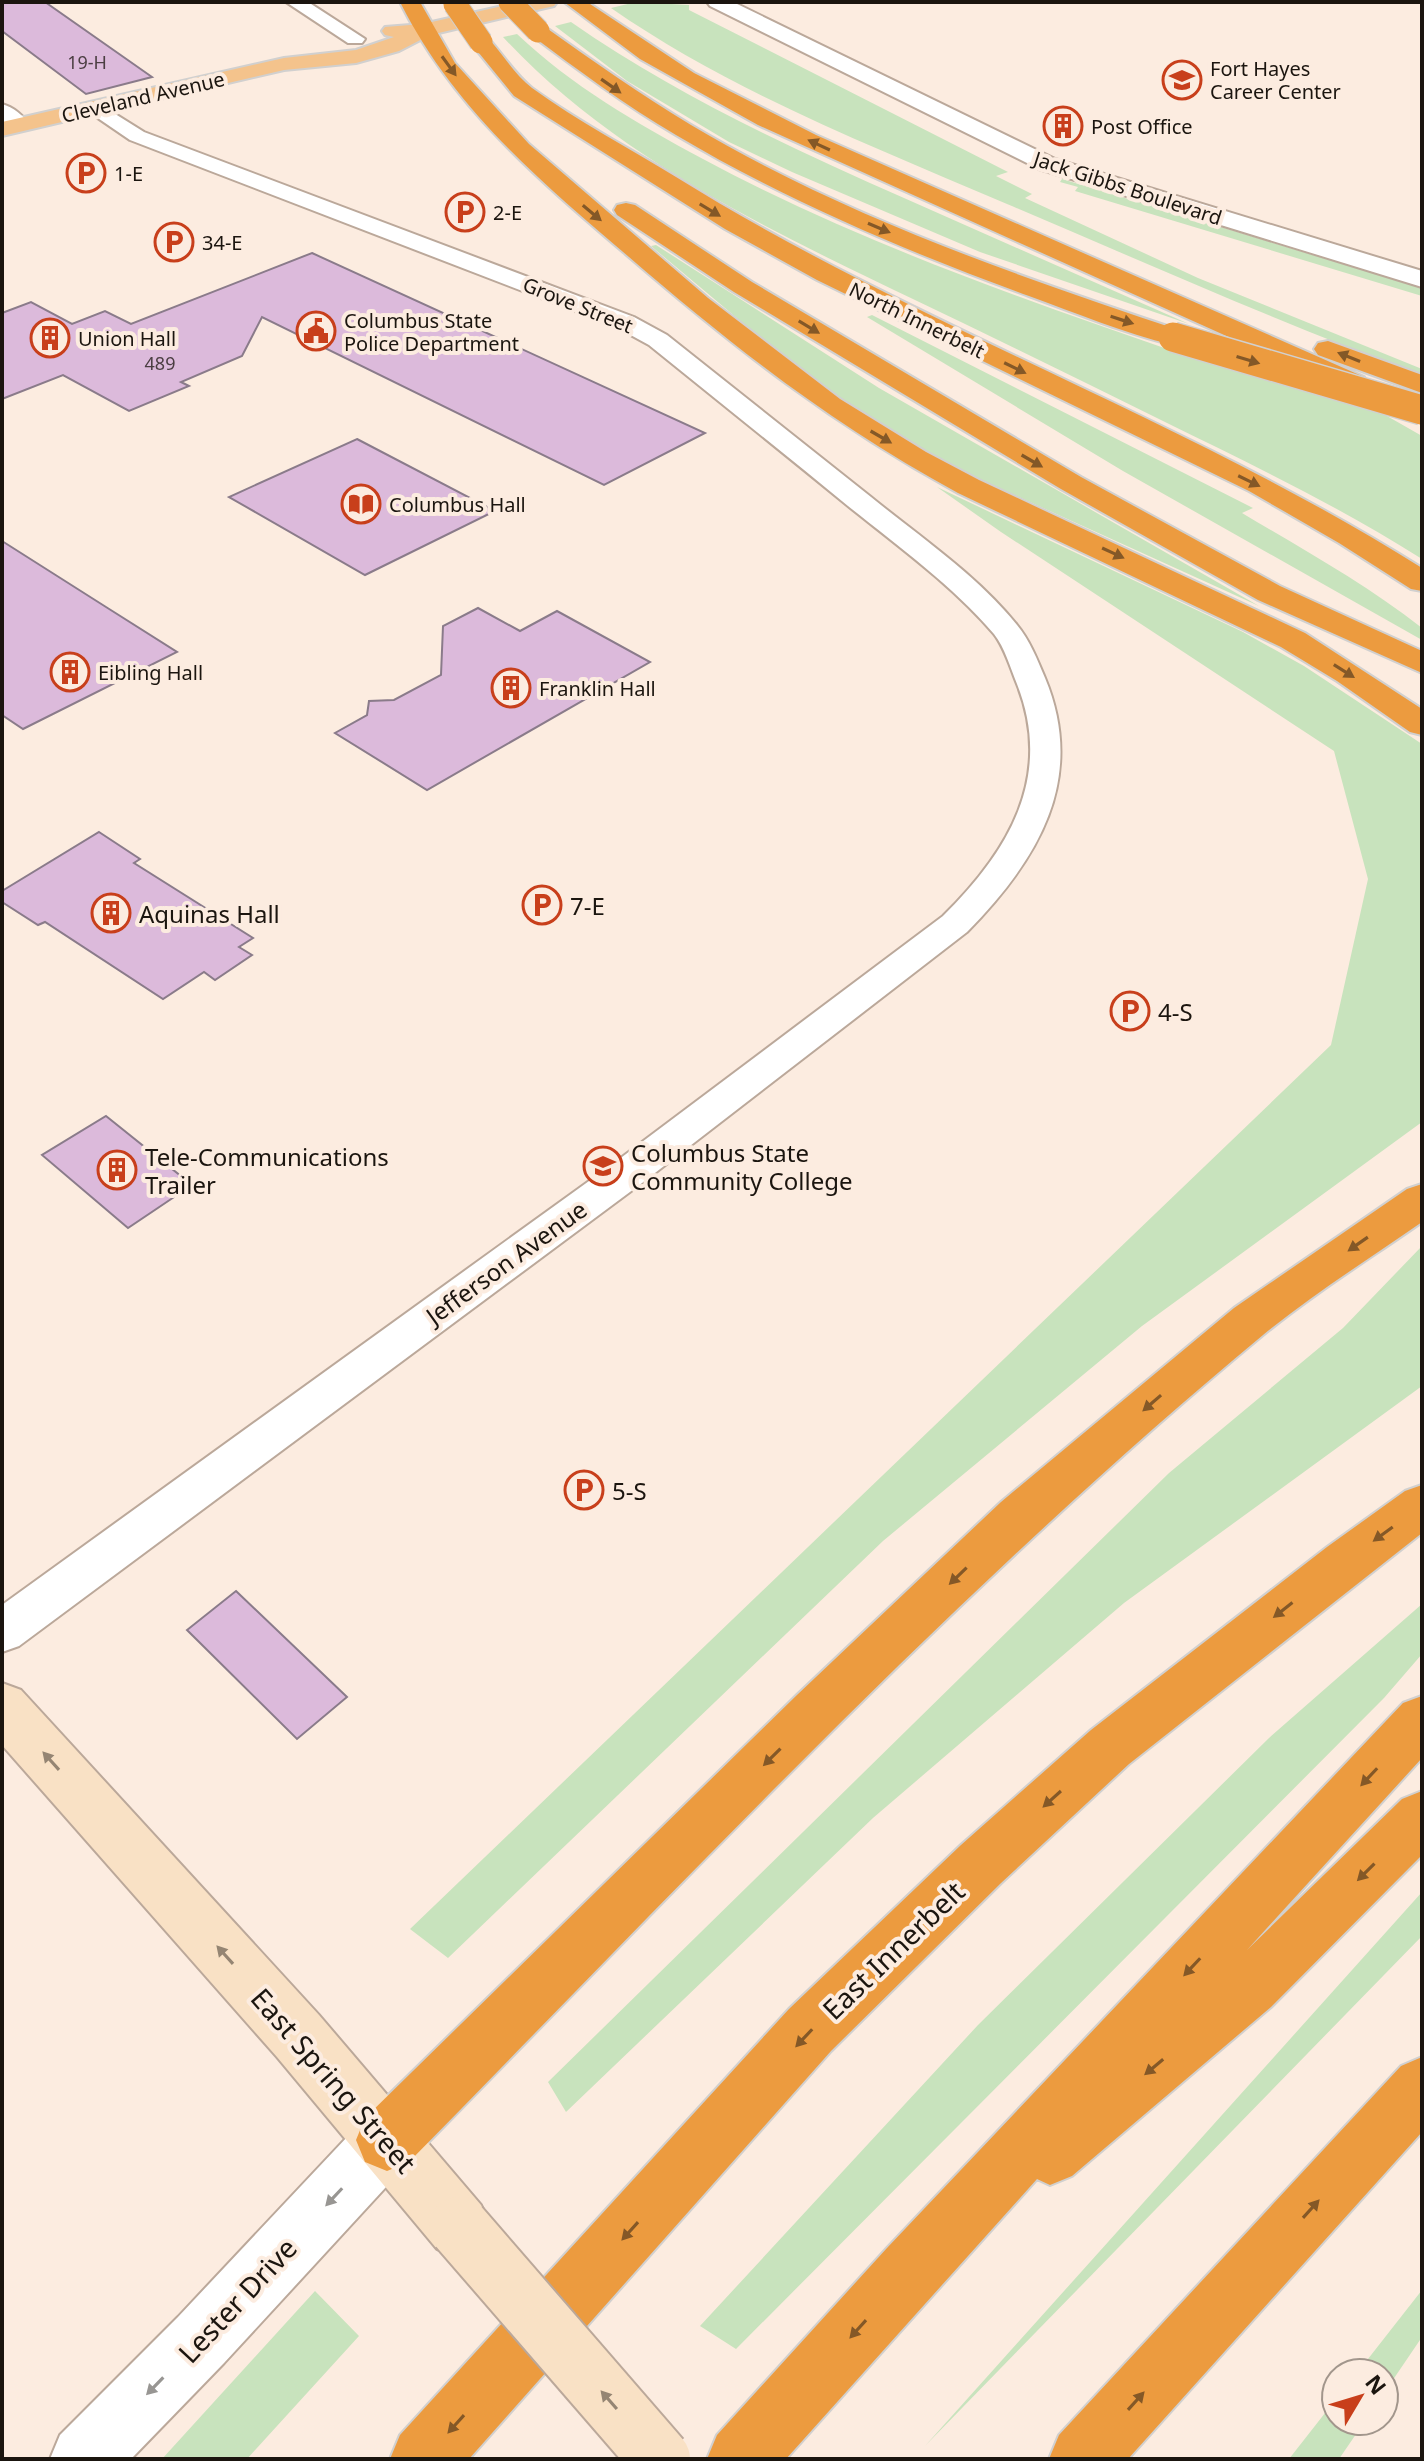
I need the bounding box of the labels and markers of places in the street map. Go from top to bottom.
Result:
place label: Fort Hayes Career Center [1210,55,1341,105]
school or university icon: Fort Hayes Career Center [1161,59,1203,101]
building icon: Post Office [1042,105,1084,147]
place label: Post Office [1091,113,1193,140]
parking icon: 1-E [65,152,107,194]
place label: 1-E [114,160,143,187]
parking icon: 2-E [444,191,486,233]
place label: 2-E [493,199,522,226]
parking icon: 34-E [153,221,195,263]
place label: 34-E [202,229,242,256]
place label: Columbus State Police Department [344,307,519,357]
public building icon: Columbus State Police Department [295,310,337,352]
building icon: Union Hall [29,317,71,359]
place label: Union Hall [78,325,176,352]
library icon: Columbus Hall [340,483,382,525]
place label: Columbus Hall [389,491,526,518]
building icon: Eibling Hall [49,651,91,693]
place label: Eibling Hall [98,659,203,686]
building icon: Franklin Hall [490,667,532,709]
place label: Franklin Hall [539,675,656,702]
parking icon: 7-E [521,884,563,926]
place label: 7-E [570,889,605,922]
building icon: Aquinas Hall [90,892,132,934]
place label: Aquinas Hall [139,897,280,930]
parking icon: 4-S [1109,990,1151,1032]
place label: 4-S [1158,995,1193,1028]
place label: Columbus State Community College [631,1136,852,1197]
place label: Tele-Communications Trailer [145,1140,389,1201]
school or university icon: Columbus State Community College [582,1145,624,1187]
building icon: Tele-Communications Trailer [96,1149,138,1191]
parking icon: 5-S [563,1469,605,1511]
place label: 5-S [612,1474,647,1507]

